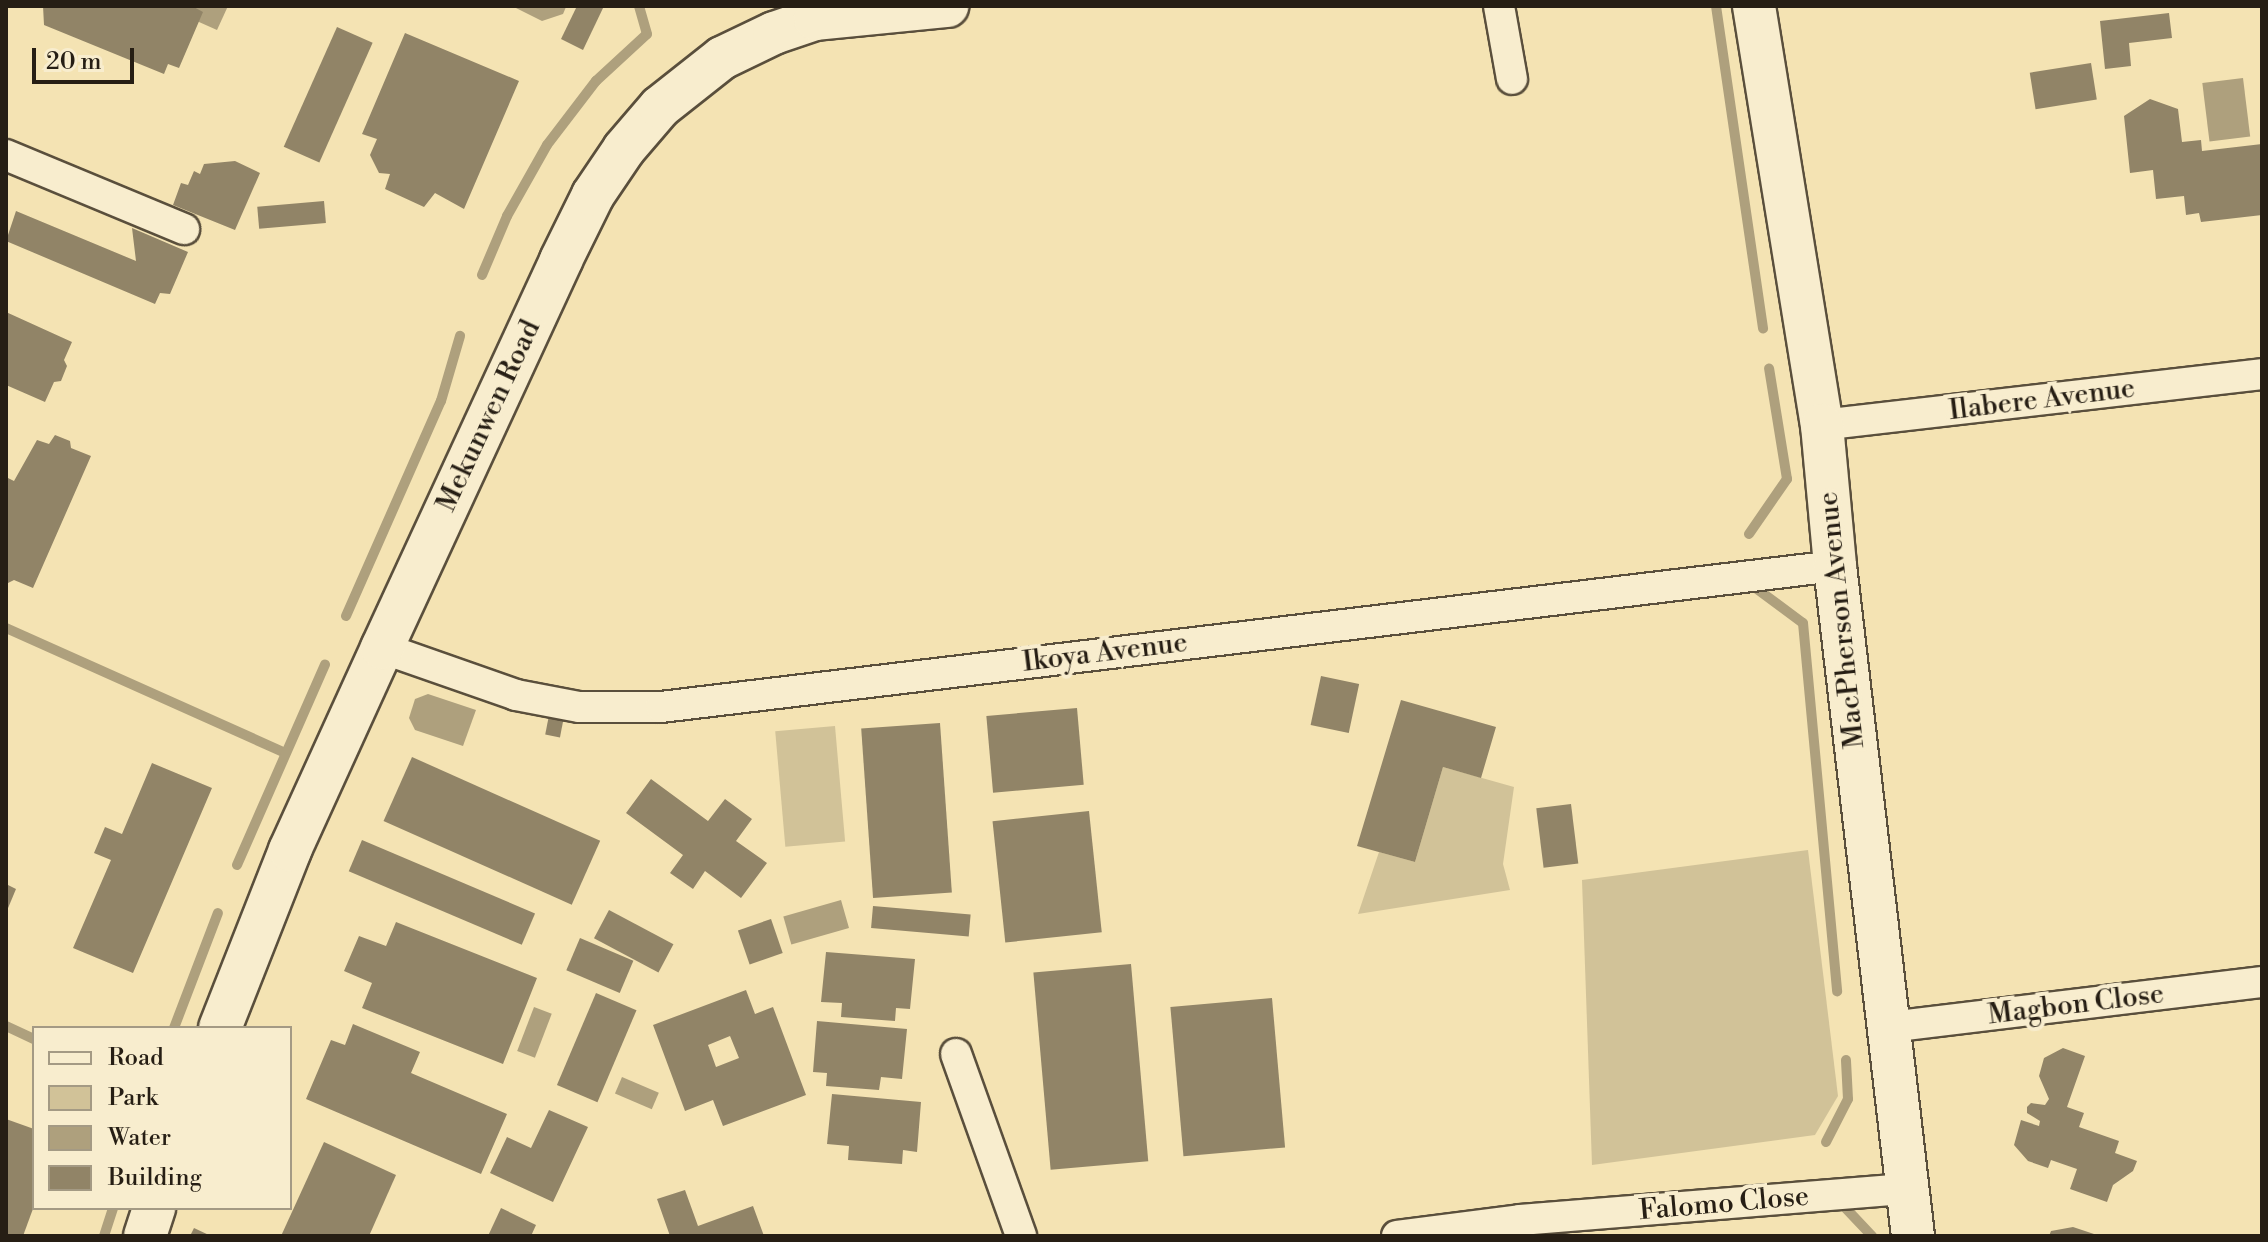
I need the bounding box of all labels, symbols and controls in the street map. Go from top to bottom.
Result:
scale bar [36,32,138,82]
text: 20 m [46,47,102,77]
street label: Mekunwen Road [430,315,548,517]
street label: Ilabere Avenue [1947,372,2137,428]
street label: MacPherson Avenue [1812,490,1872,750]
street label: Ikoya Avenue [1021,626,1189,680]
street label: Magbon Close [1986,978,2166,1032]
legend [32,1026,292,1210]
text: Road [108,1043,164,1073]
text: Park [108,1083,158,1113]
text: Water [108,1123,171,1153]
text: Building [108,1163,202,1193]
street label: Falomo Close [1638,1180,1810,1228]

